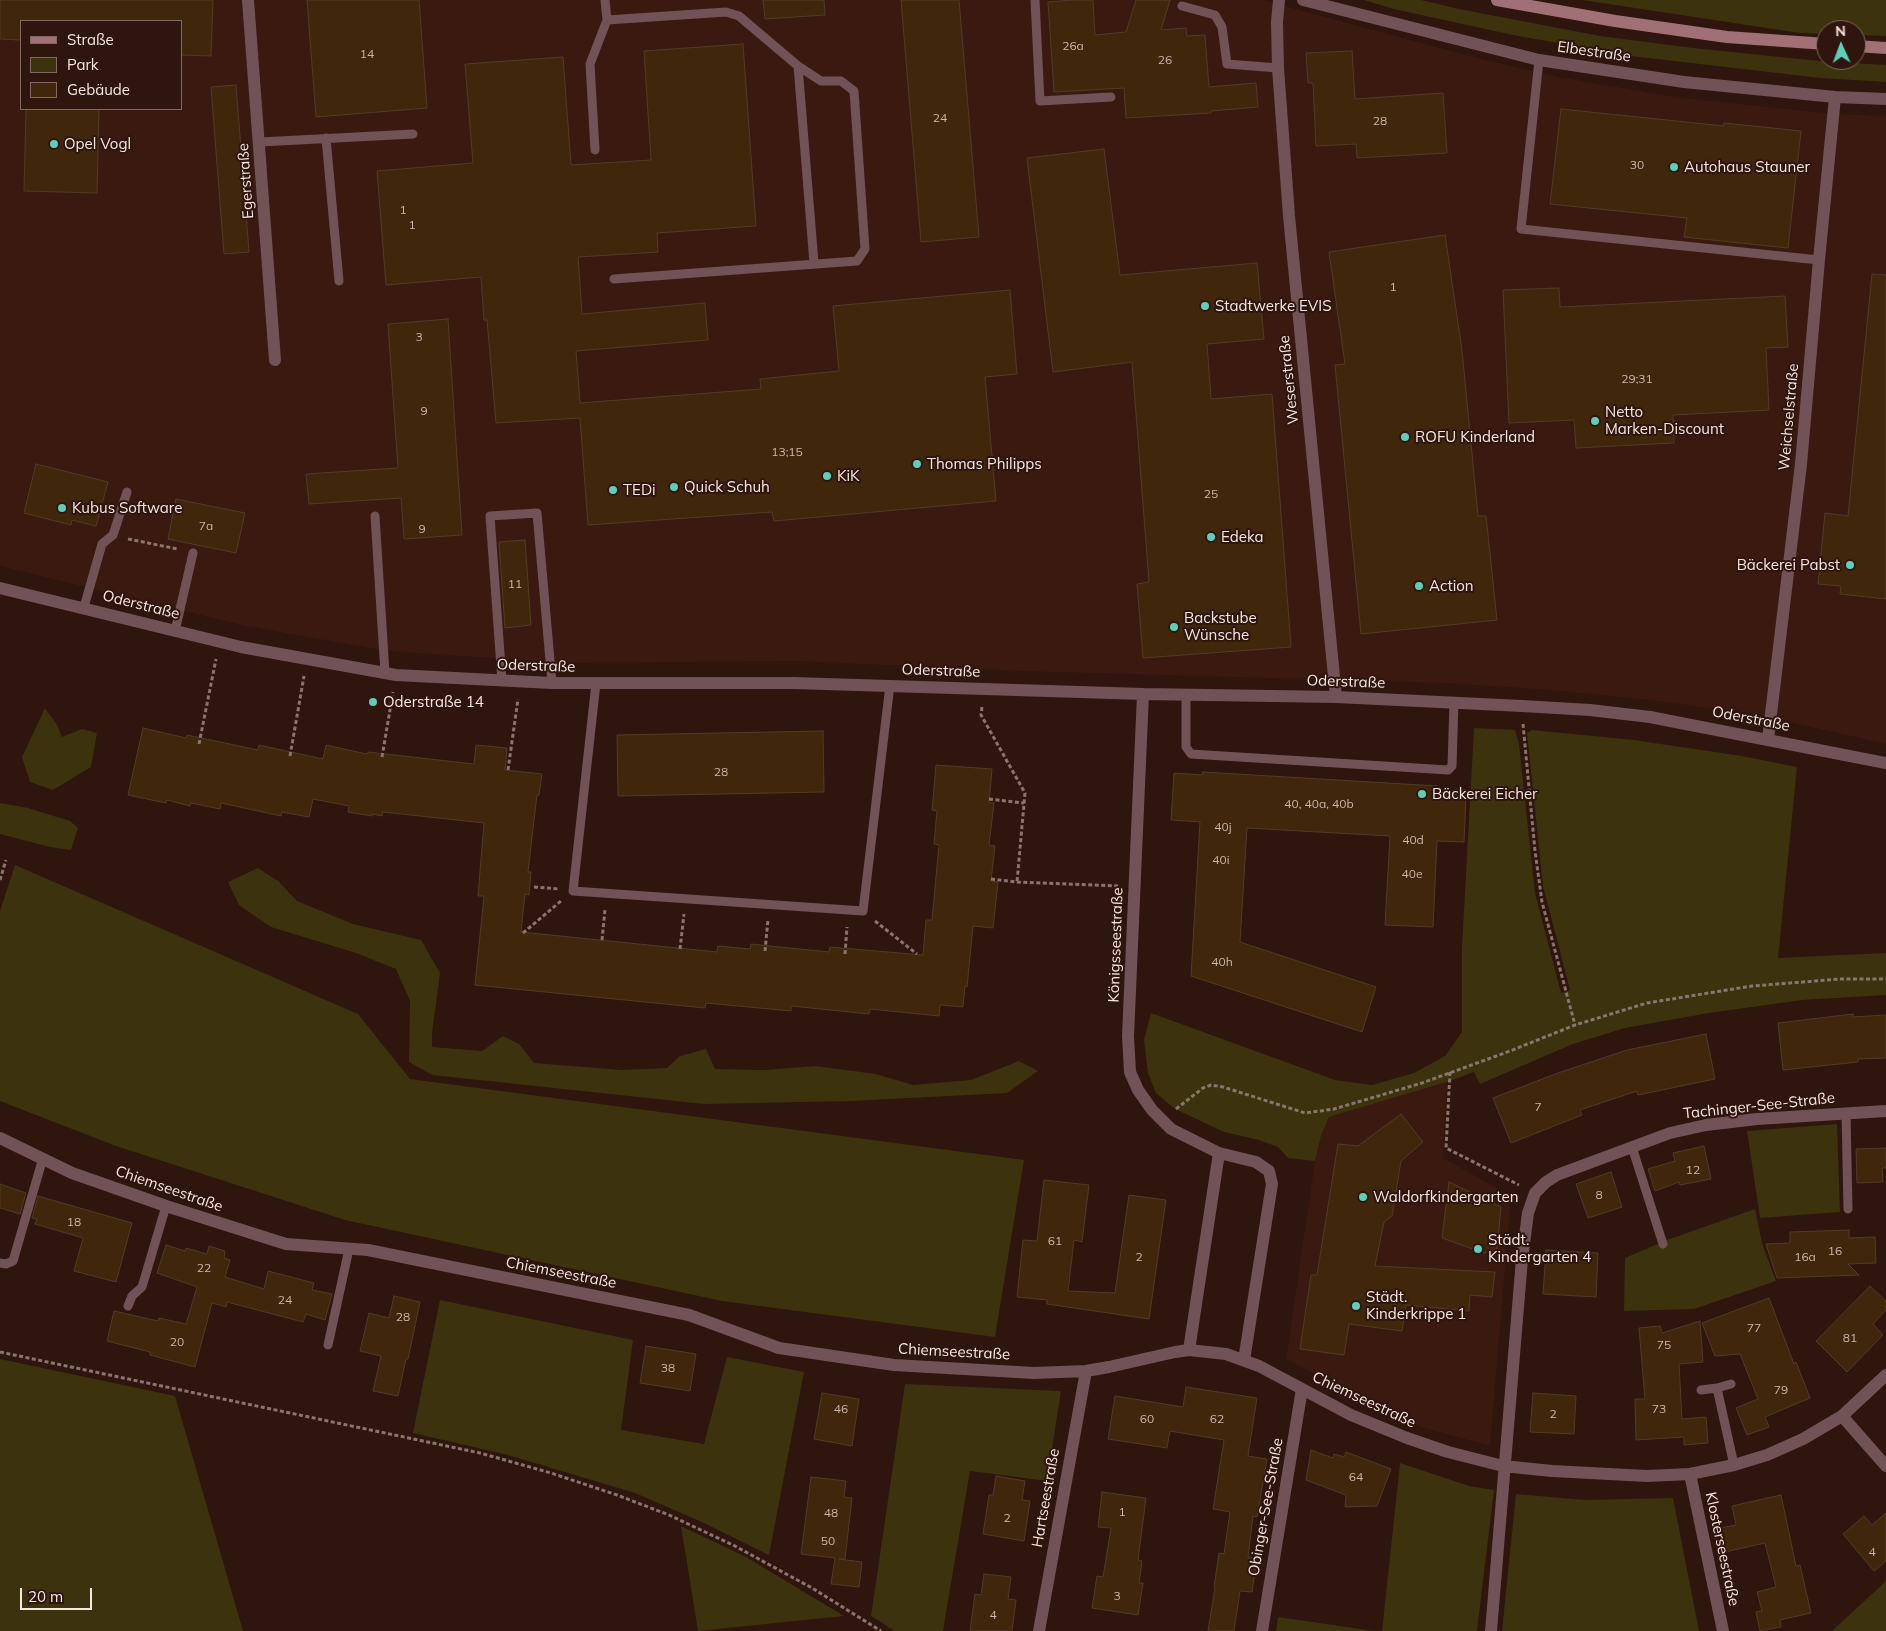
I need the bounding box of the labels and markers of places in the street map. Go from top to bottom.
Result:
place label: Opel Vogl [64,135,131,153]
marker: Opel Vogl [48,138,60,150]
place label: Autohaus Stauner [1684,158,1810,176]
marker: Autohaus Stauner [1668,161,1680,173]
place label: Stadtwerke EVIS [1215,297,1331,315]
marker: Stadtwerke EVIS [1199,300,1211,312]
place label: Netto Marken-Discount [1605,403,1724,438]
marker: Netto Marken-Discount [1589,415,1601,427]
place label: ROFU Kinderland [1415,428,1535,446]
marker: ROFU Kinderland [1399,431,1411,443]
place label: Thomas Philipps [927,455,1042,473]
marker: Thomas Philipps [911,458,923,470]
place label: KiK [837,467,860,485]
marker: KiK [821,470,833,482]
place label: Quick Schuh [684,478,770,496]
place label: TEDi [623,481,656,499]
marker: Quick Schuh [668,481,680,493]
marker: TEDi [607,484,619,496]
place label: Kubus Software [72,499,182,517]
marker: Kubus Software [56,502,68,514]
place label: Edeka [1221,528,1264,546]
marker: Edeka [1205,531,1217,543]
place label: Bäckerei Pabst [1737,556,1840,574]
marker: Bäckerei Pabst [1844,559,1856,571]
place label: Action [1429,577,1474,595]
marker: Action [1413,580,1425,592]
place label: Backstube Wünsche [1184,609,1257,644]
marker: Backstube Wünsche [1168,621,1180,633]
place label: Oderstraße 14 [383,693,484,711]
marker: Oderstraße 14 [367,696,379,708]
place label: Bäckerei Eicher [1432,785,1538,803]
marker: Bäckerei Eicher [1416,788,1428,800]
place label: Waldorfkindergarten [1373,1188,1518,1206]
marker: Waldorfkindergarten [1357,1191,1369,1203]
place label: Städt. Kindergarten 4 [1488,1231,1591,1266]
marker: Städt. Kindergarten 4 [1472,1243,1484,1255]
place label: Städt. Kinderkrippe 1 [1366,1288,1466,1323]
marker: Städt. Kinderkrippe 1 [1350,1300,1362,1312]

